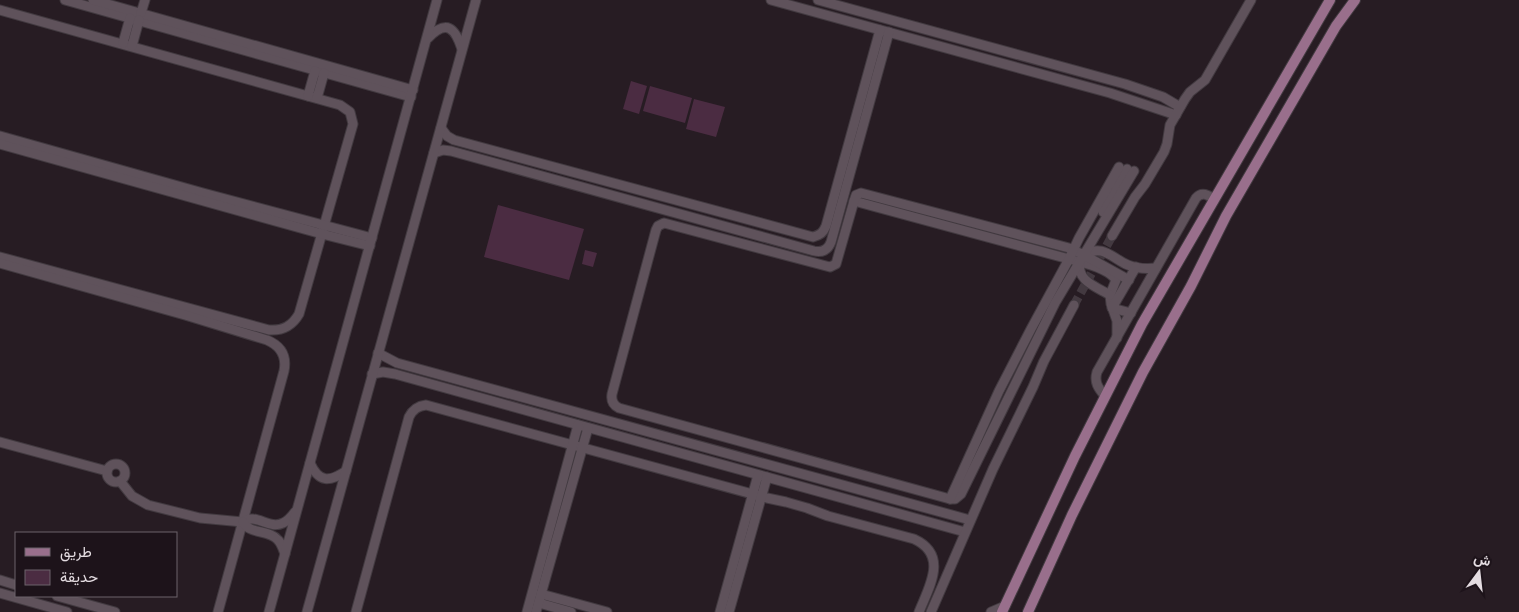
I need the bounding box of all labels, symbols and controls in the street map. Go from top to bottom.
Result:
legend [15,532,178,597]
text: طريق [60,542,92,562]
north arrow [1454,547,1504,597]
text: ش [1472,549,1493,570]
text: حديقة [60,567,98,586]

